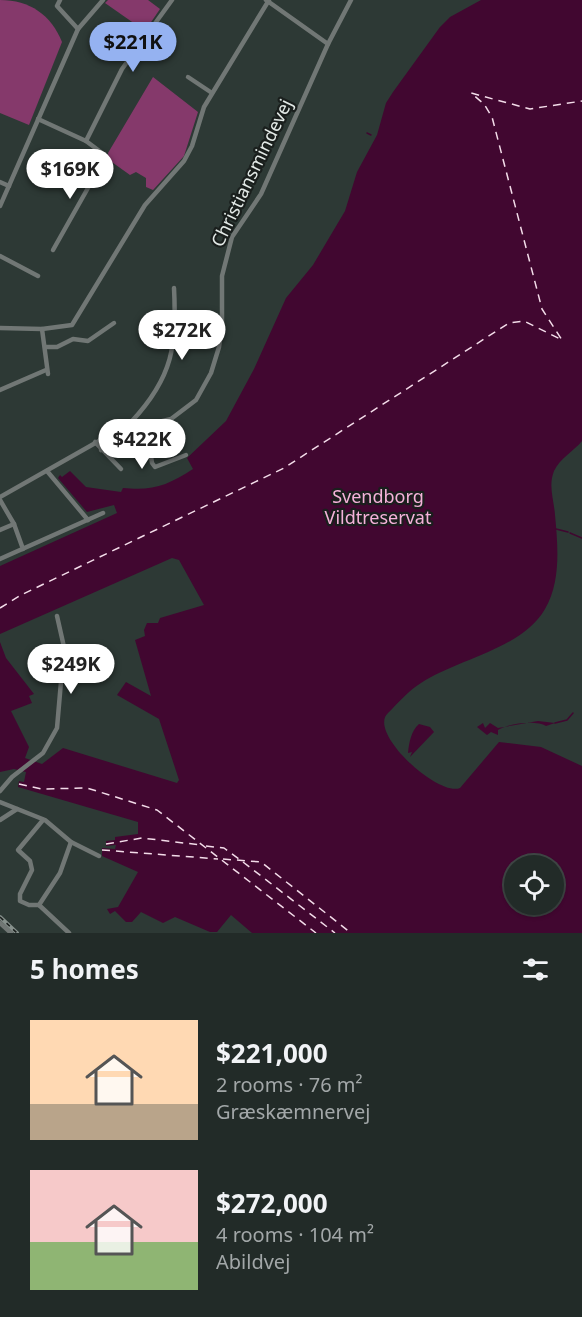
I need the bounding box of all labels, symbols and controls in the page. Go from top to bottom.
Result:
pin: $221K [91,22,175,73]
text: $221K [103,28,163,55]
street label: Christiansmindevej [205,95,297,250]
pin: $169K [28,149,112,200]
text: $169K [40,155,100,182]
pin: $272K [140,310,224,361]
text: $272K [152,316,212,343]
pin: $422K [100,419,184,470]
text: $422K [112,425,172,452]
park label: Svendborg Vildtreservat [325,484,432,529]
pin: $249K [29,644,113,695]
text: $249K [41,650,101,677]
map controls [504,855,564,915]
button: locate [504,855,564,915]
text: 5 homes [30,951,139,987]
icon: filters [519,953,552,986]
text: $221,000 [216,1035,328,1071]
icon: home [78,1044,150,1116]
text: 2 rooms · 76 m² [216,1071,363,1098]
text: Græskæmnervej [216,1098,370,1125]
text: $272,000 [216,1185,328,1221]
icon: home [78,1194,150,1266]
text: 4 rooms · 104 m² [216,1221,374,1248]
text: Abildvej [216,1248,290,1275]

